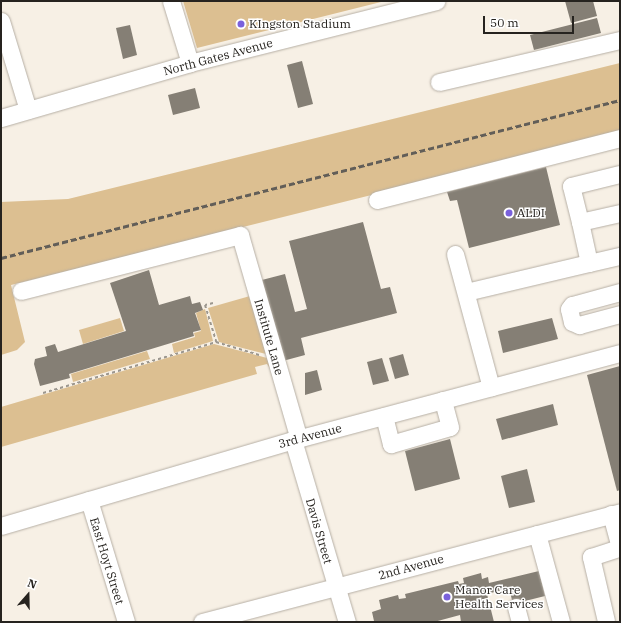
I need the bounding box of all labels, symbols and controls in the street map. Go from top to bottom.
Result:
scale bar [485,8,576,34]
text: 50 m [490,15,519,30]
place label: KIngston Stadium [249,17,351,31]
marker: KIngston Stadium [236,19,246,29]
street label: North Gates Avenue [162,35,274,79]
place label: ALDI [517,206,545,220]
marker: ALDI [504,208,514,218]
street label: Institute Lane [251,297,287,377]
street label: 3rd Avenue [277,421,343,451]
street label: Davis Street [303,497,335,565]
street label: East Hoyt Street [87,516,127,606]
street label: 2nd Avenue [377,551,445,583]
north arrow [8,575,48,615]
text: N [26,576,39,592]
place label: Manor Care Health Services [455,583,543,611]
marker: Manor Care Health Services [442,592,452,602]

